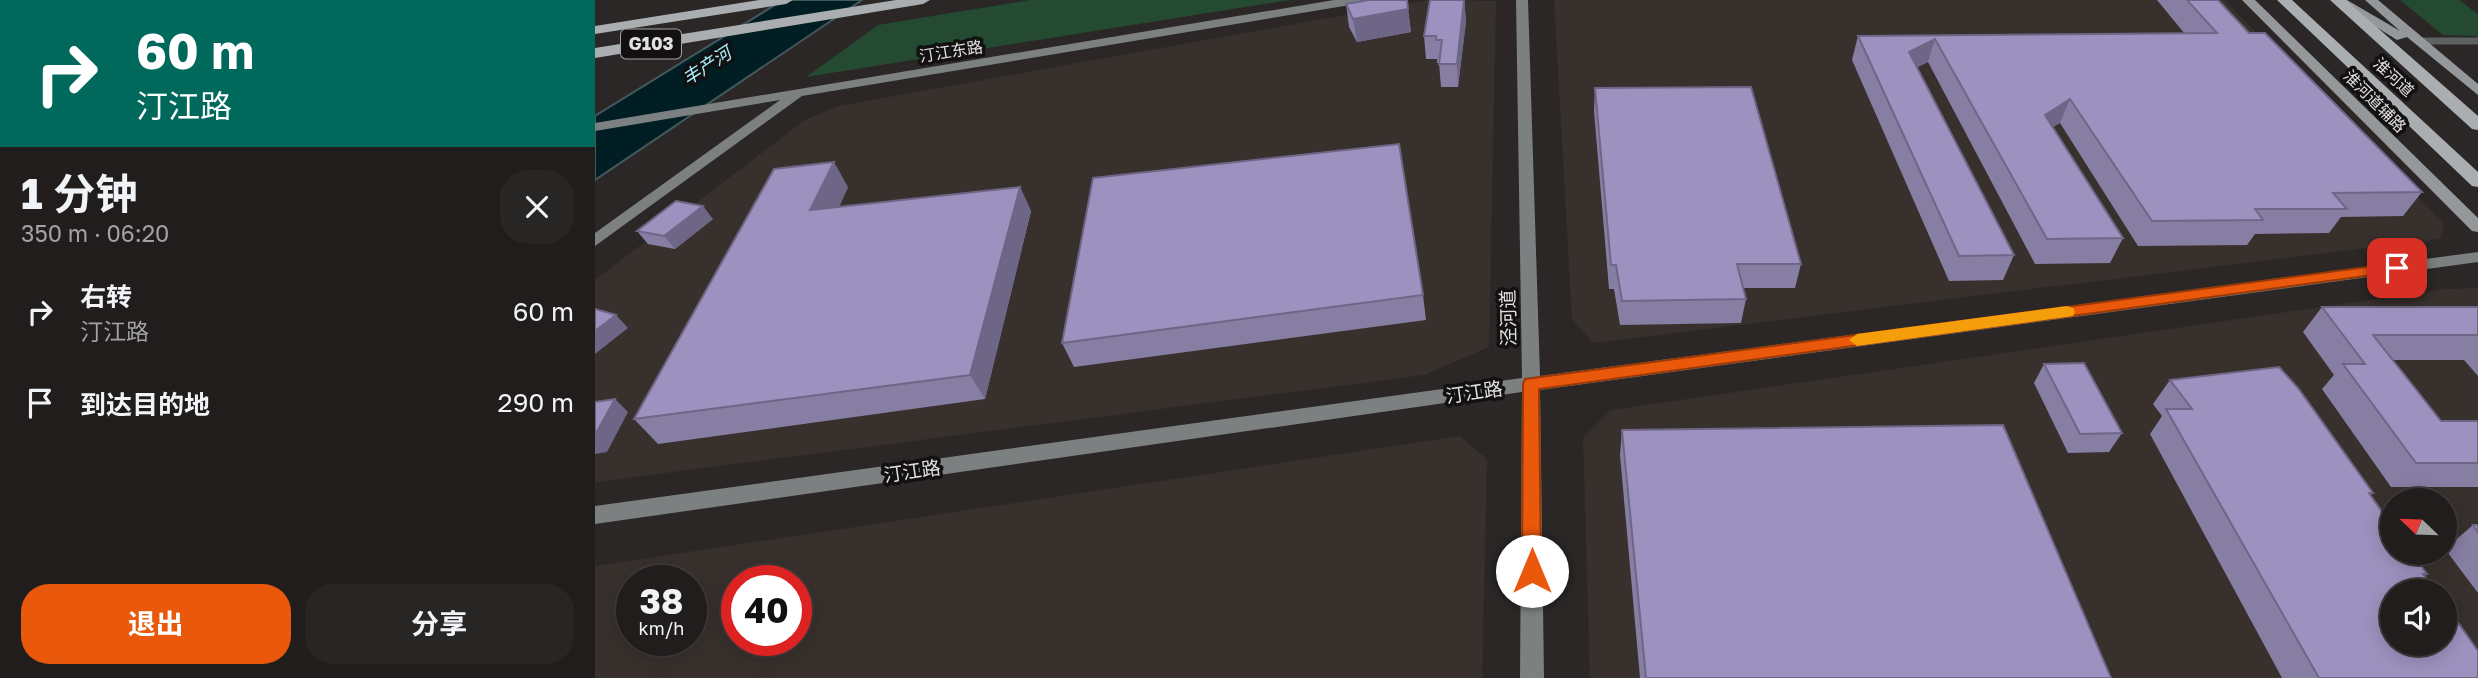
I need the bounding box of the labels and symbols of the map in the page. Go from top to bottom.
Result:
road number: G103 [621,29,681,58]
street label: 汀江东路 [918,36,984,66]
water label: 丰产河 [678,40,738,89]
street label: 淮河道 [2370,53,2418,101]
street label: 淮河道辅路 [2340,66,2410,136]
pin [2367,238,2427,298]
street label: 泾河道 [1496,289,1519,347]
street label: 汀江路 [1444,376,1504,407]
street label: 汀江路 [882,455,942,486]
north arrow [2380,488,2457,565]
position arrow [1495,534,1569,608]
speed limit sign: 40 [721,565,812,656]

